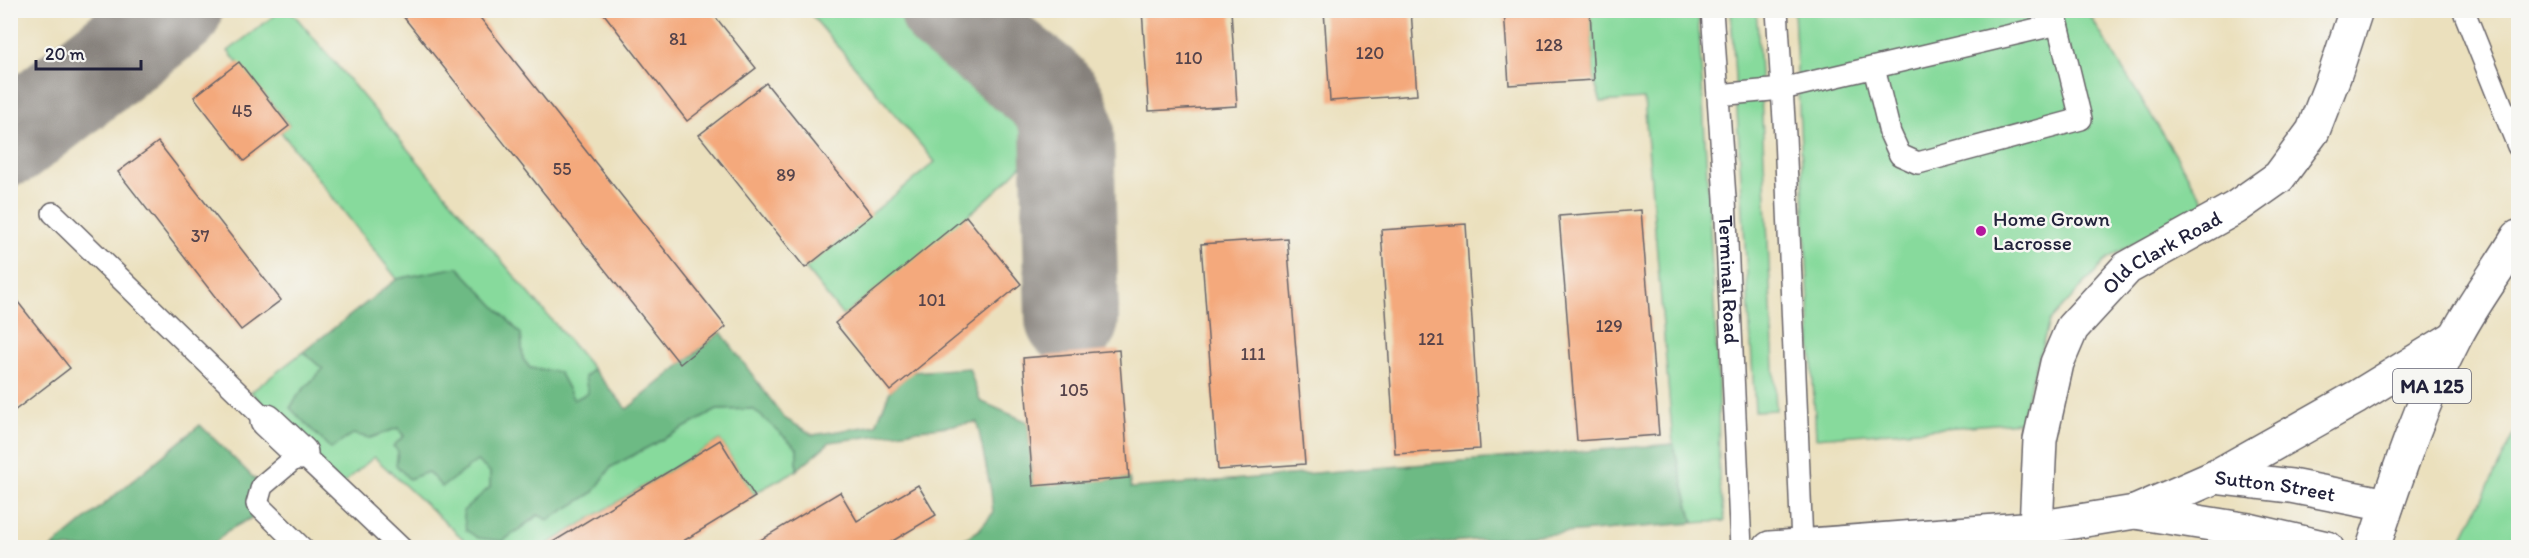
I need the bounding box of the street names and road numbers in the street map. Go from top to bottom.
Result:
street label: Old Clark Road [2096,205,2226,299]
street label: Terminal Road [1714,215,1745,344]
road number: MA 125 [2393,369,2471,403]
street label: Sutton Street [2213,464,2338,507]

